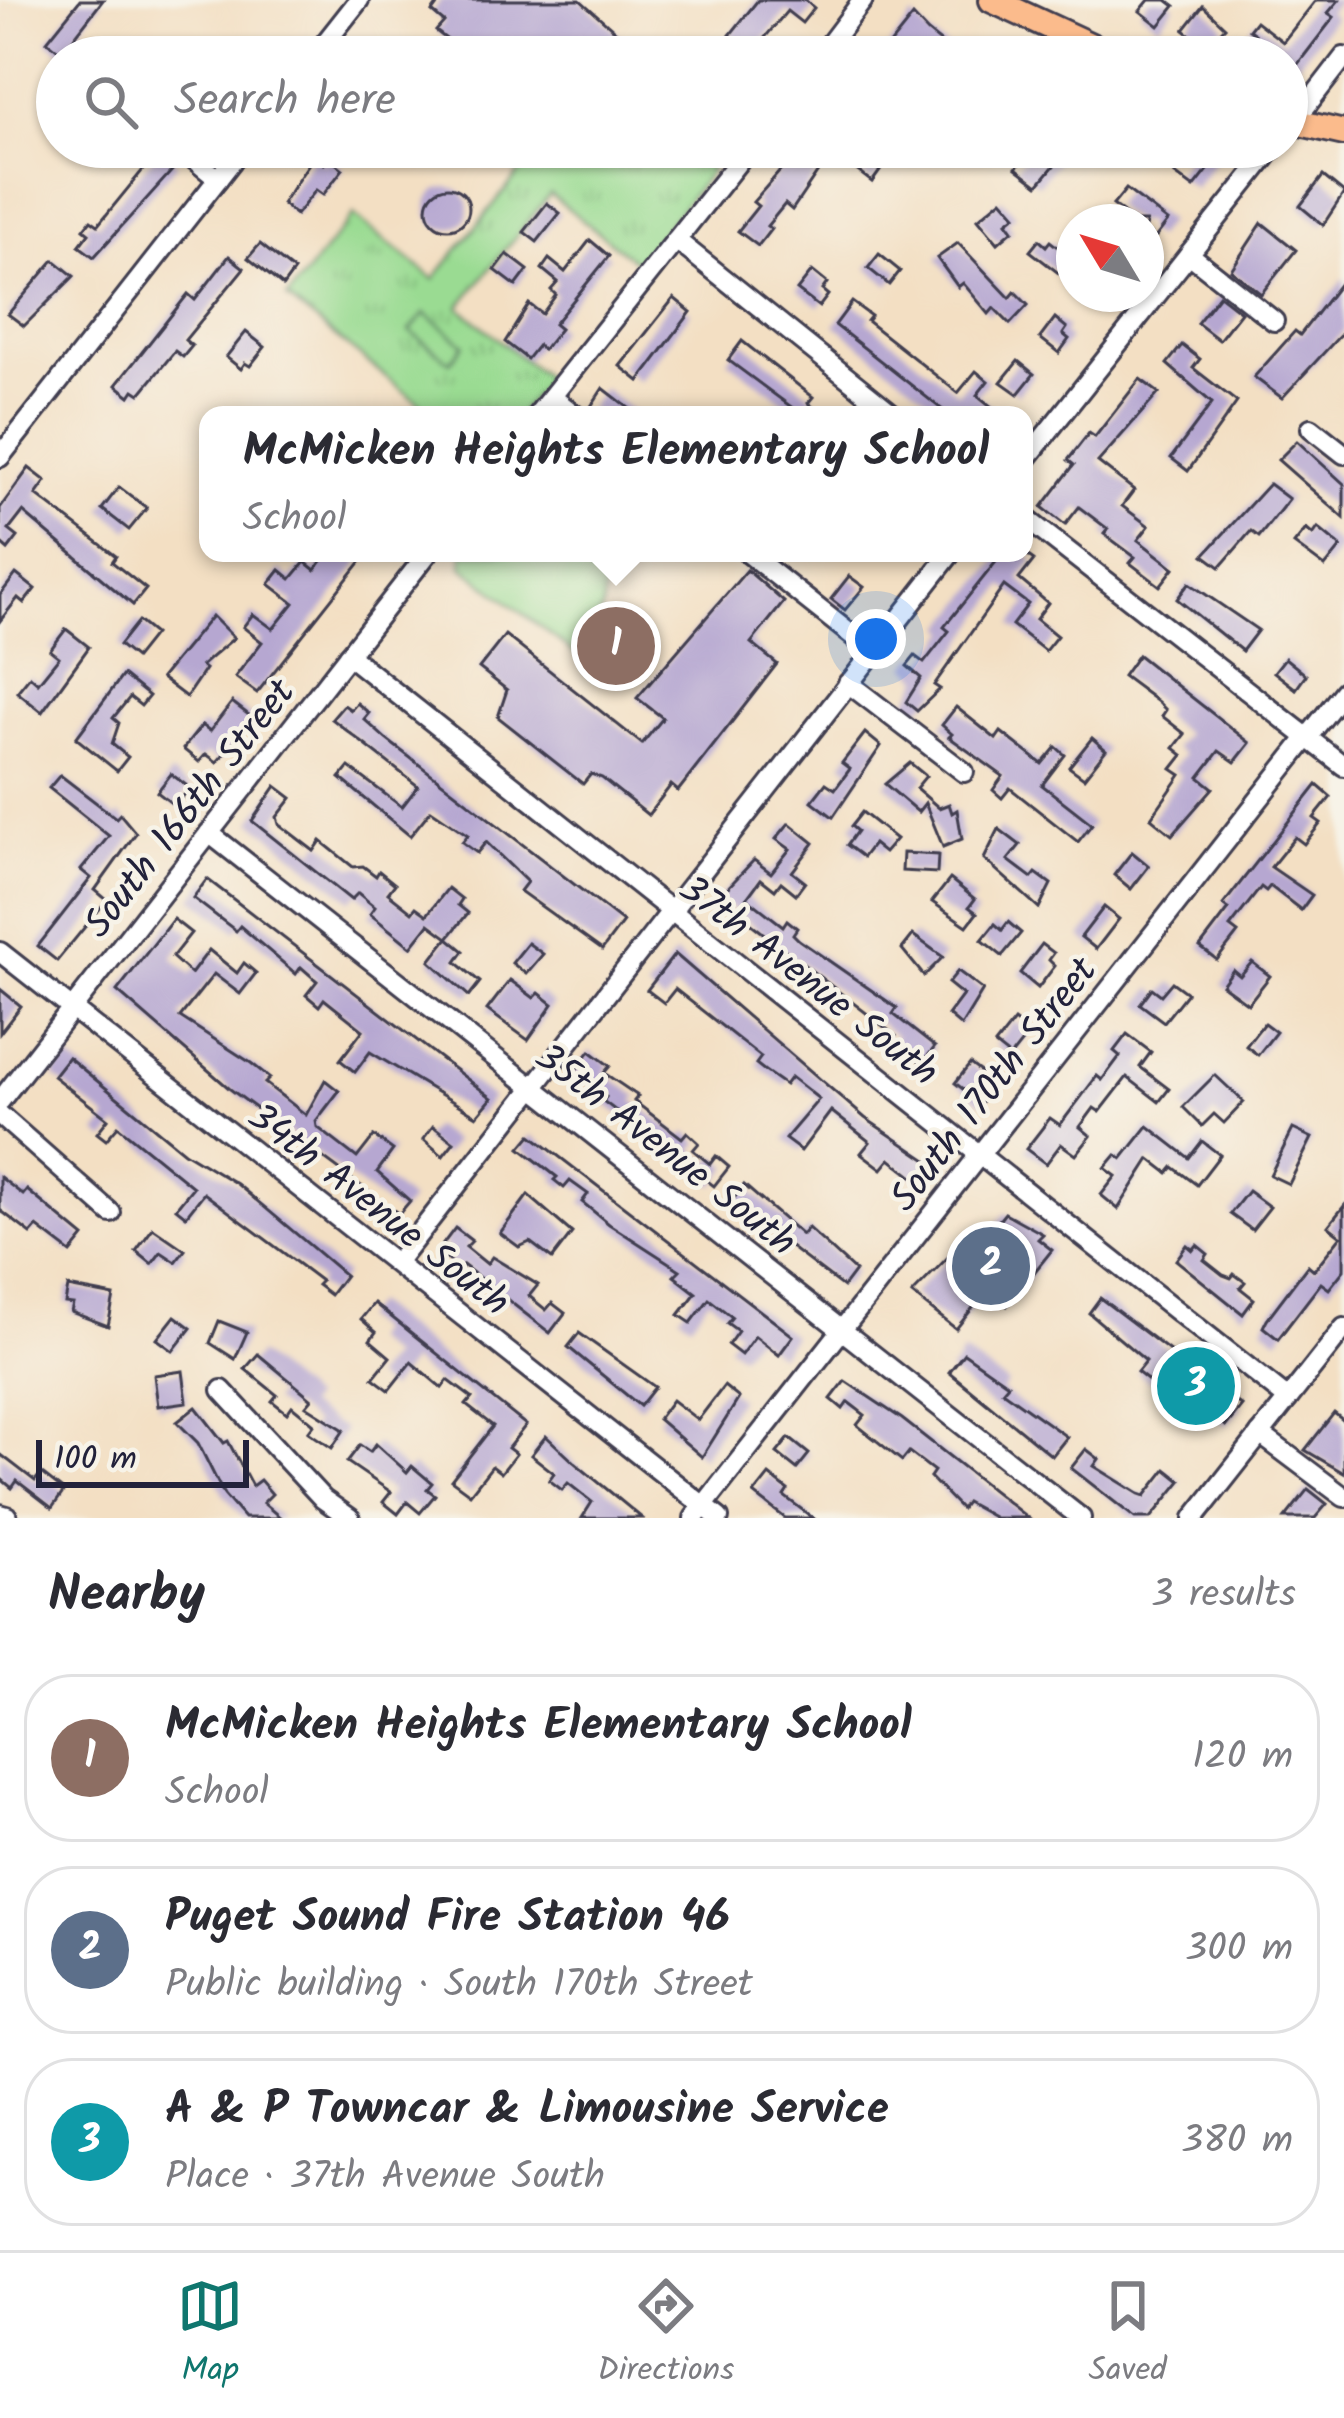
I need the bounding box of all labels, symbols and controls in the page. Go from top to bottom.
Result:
search box [36,36,1308,168]
text: Search here [174,66,396,138]
icon: search [78,69,144,135]
north arrow [1056,204,1164,312]
popup [199,406,1033,562]
text: McMicken Heights Elementary School [243,417,989,489]
text: School [243,489,347,551]
pin: 1 [577,601,655,691]
your location [846,609,906,669]
street label: South 166th Street [70,666,313,953]
street label: 37th Avenue South [664,861,951,1104]
street label: South 170th Street [876,944,1115,1226]
street label: 35th Avenue South [520,1029,809,1274]
street label: 34th Avenue South [233,1089,522,1334]
pin: 2 [952,1221,1030,1311]
pin: 3 [1157,1341,1235,1431]
scale bar [36,1434,249,1487]
text: 100 m [54,1434,137,1487]
text: Nearby [48,1556,205,1637]
text: 3 results [1151,1565,1296,1627]
text: McMicken Heights Elementary School [165,1691,912,1763]
text: 1 [84,1727,96,1789]
text: 120 m [1192,1727,1293,1789]
text: School [165,1763,269,1825]
text: Puget Sound Fire Station 46 [165,1883,730,1955]
text: 2 [79,1919,101,1981]
text: 300 m [1185,1919,1293,1981]
text: Public building · South 170th Street [165,1955,753,2017]
text: A & P Towncar & Limousine Service [165,2075,889,2147]
text: 3 [79,2111,101,2173]
text: 380 m [1181,2111,1293,2173]
text: Place · 37th Avenue South [165,2147,605,2209]
tab: Map [177,2273,243,2398]
tab: Directions [597,2273,734,2398]
tab: Saved [1089,2273,1167,2398]

